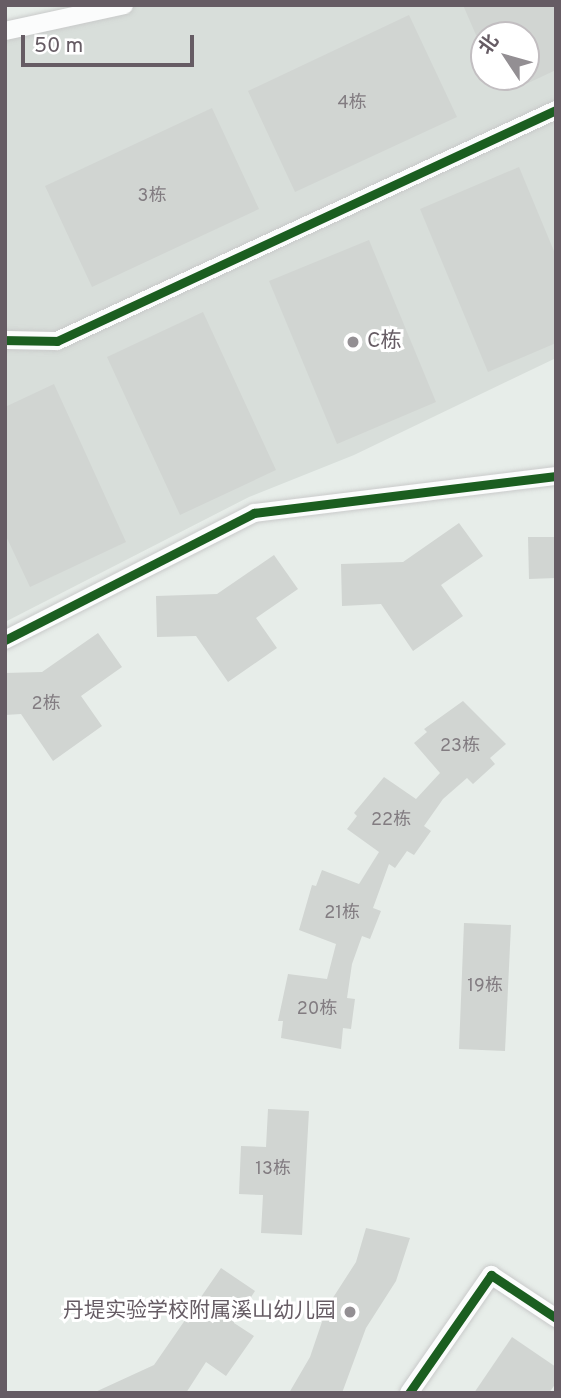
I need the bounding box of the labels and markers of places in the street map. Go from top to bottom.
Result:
place label: C栋 [367,329,402,355]
marker: C栋 [345,334,361,350]
place label: 丹堤实验学校附属溪山幼儿园 [63,1299,336,1325]
marker: 丹堤实验学校附属溪山幼儿园 [342,1304,358,1320]

